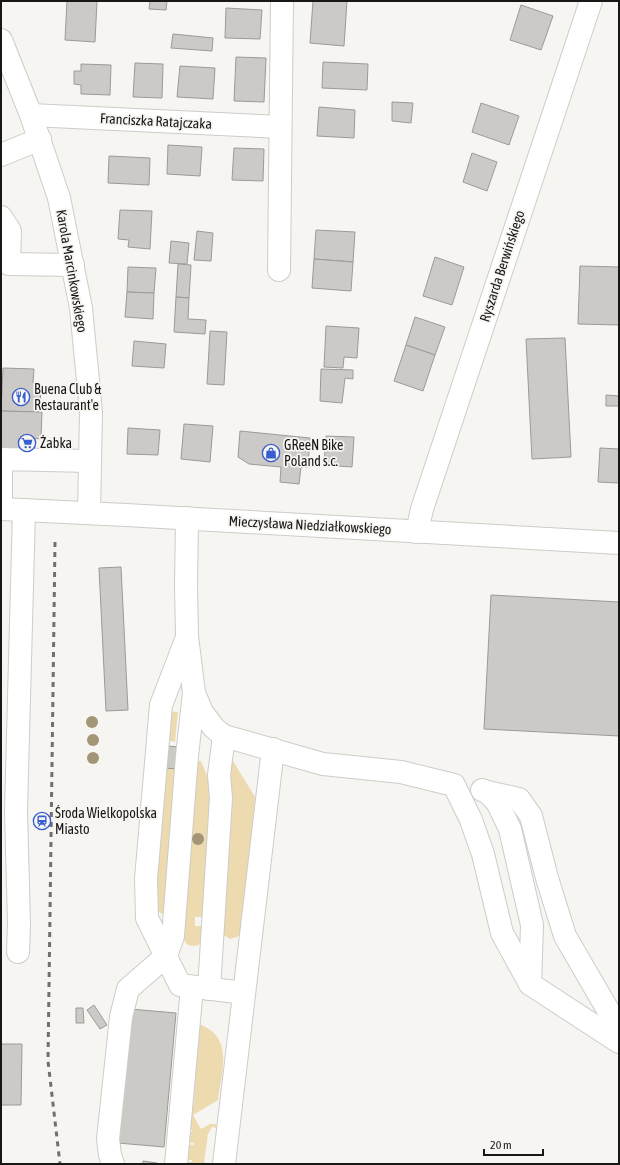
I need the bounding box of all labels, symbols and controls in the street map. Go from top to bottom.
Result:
street label: Franciszka Ratajczaka [100,110,212,132]
street label: Karola Marcinkowskiego [53,208,91,334]
street label: Ryszarda Berwińskiego [476,208,528,324]
place label: Buena Club & Restaurant'e [34,381,102,413]
restaurant icon: Buena Club & Restaurant'e [11,387,31,407]
supermarket icon: Żabka [17,433,37,453]
place label: Żabka [40,435,72,451]
place label: GReeN Bike Poland s.c. [284,437,343,469]
shop icon: GReeN Bike Poland s.c. [261,443,281,463]
street label: Mieczysława Niedziałkowskiego [228,513,392,537]
place label: Środa Wielkopolska Miasto [55,805,157,837]
station icon: Środa Wielkopolska Miasto [32,811,52,831]
scale bar [484,1131,543,1157]
text: 20 m [490,1138,512,1152]

